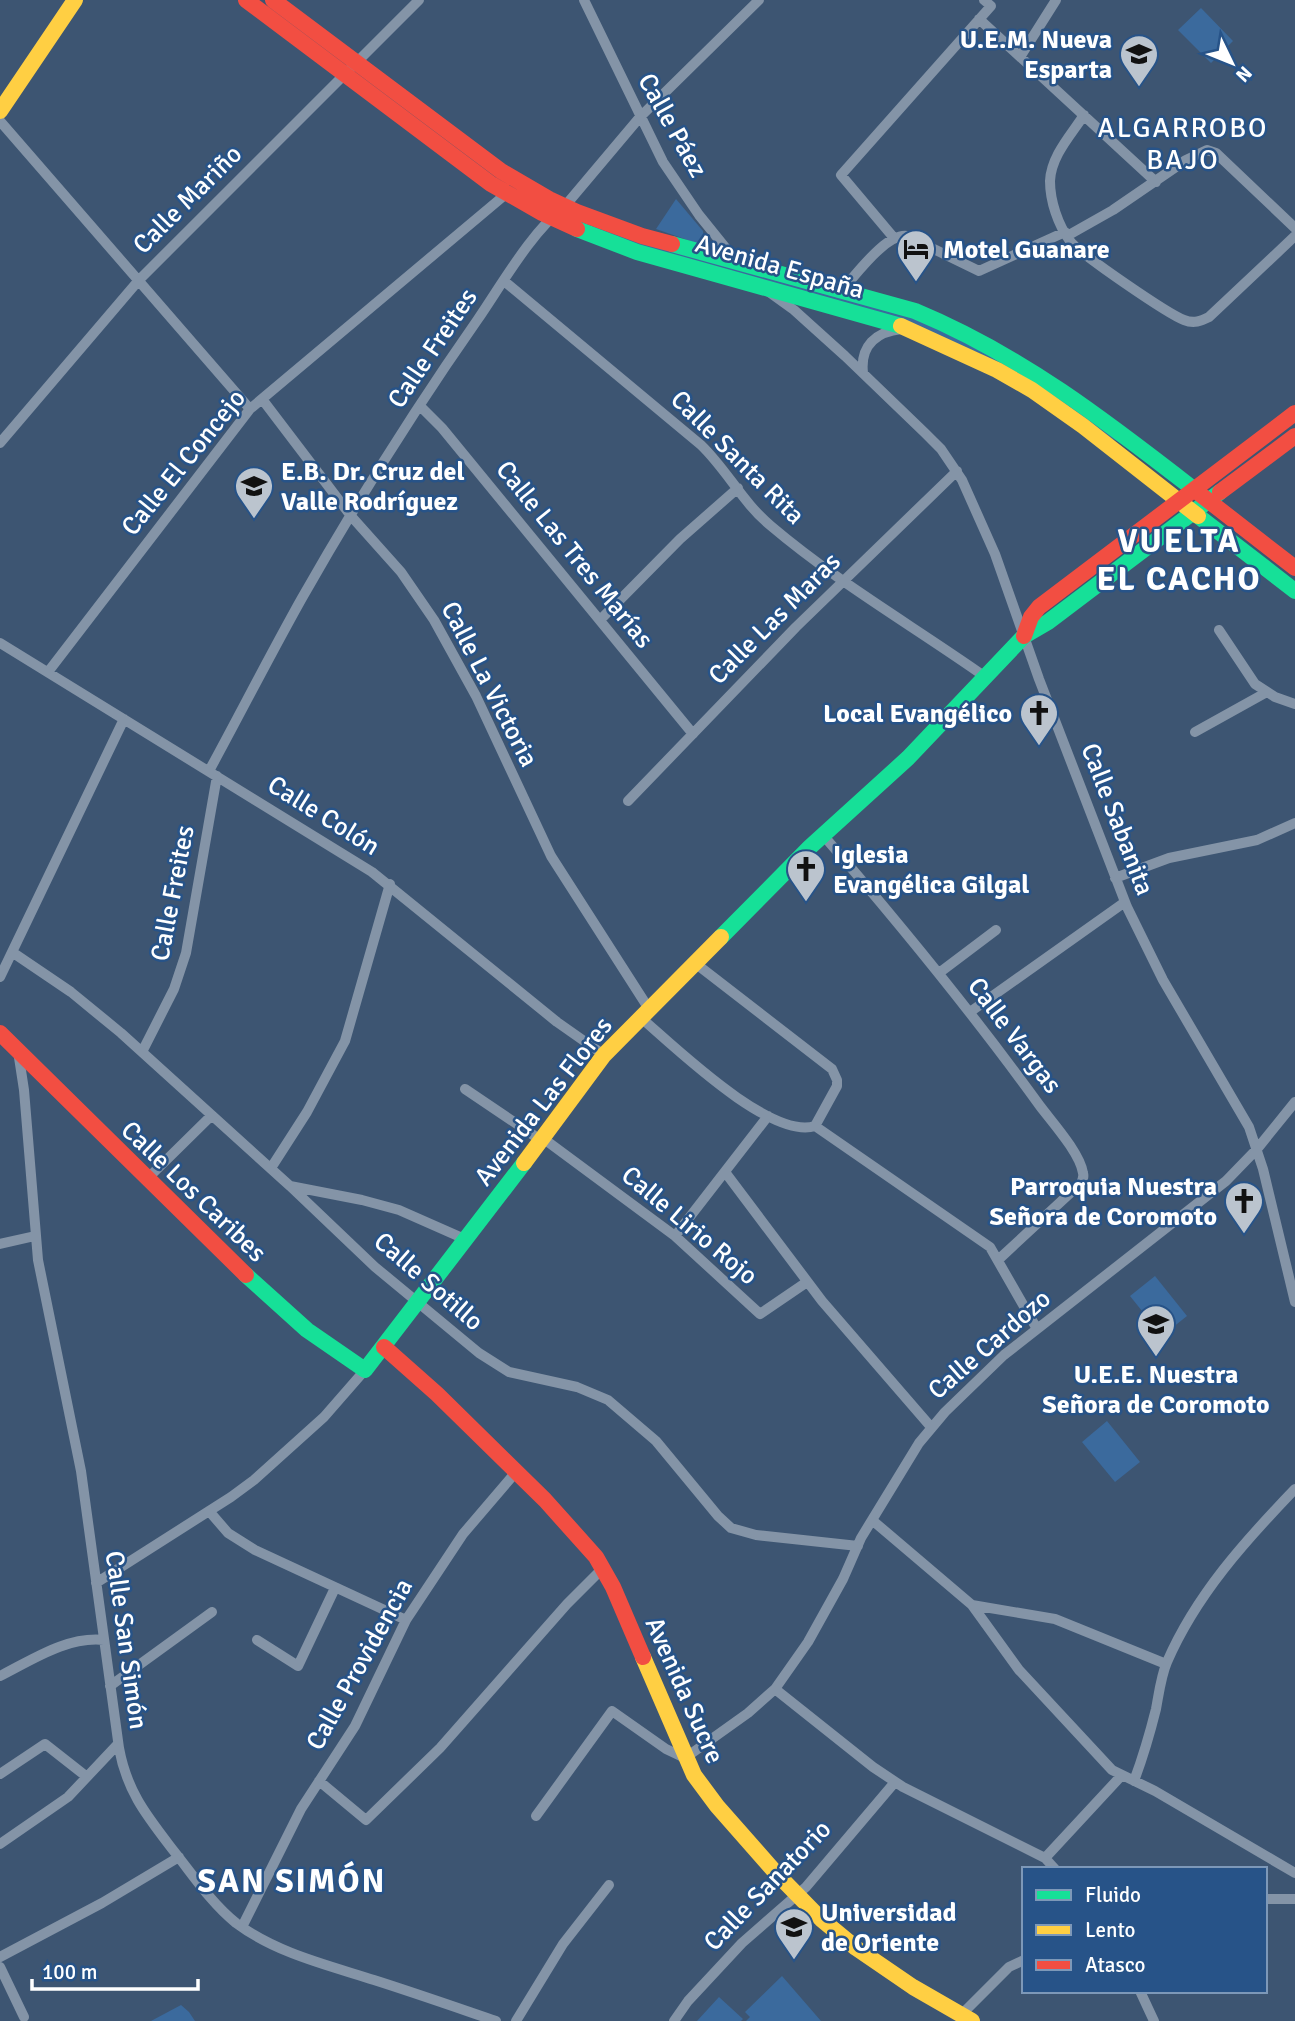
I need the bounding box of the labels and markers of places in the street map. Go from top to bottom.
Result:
place label: U.E.M. Nueva Esparta [960,24,1112,86]
school or university icon: U.E.M. Nueva Esparta [1118,33,1160,88]
hotel icon: Motel Guanare [895,228,937,283]
place label: Motel Guanare [943,234,1110,266]
place label: E.B. Dr. Cruz del Valle Rodríguez [281,456,465,518]
school or university icon: E.B. Dr. Cruz del Valle Rodríguez [233,465,275,520]
church icon: Local Evangélico [1018,692,1060,747]
place label: Local Evangélico [823,698,1012,730]
place label: Iglesia Evangélica Gilgal [833,839,1029,901]
church icon: Iglesia Evangélica Gilgal [785,848,827,903]
place label: Parroquia Nuestra Señora de Coromoto [990,1171,1217,1233]
church icon: Parroquia Nuestra Señora de Coromoto [1223,1180,1265,1235]
school or university icon: U.E.E. Nuestra Señora de Coromoto [1135,1303,1177,1358]
place label: U.E.E. Nuestra Señora de Coromoto [1042,1359,1270,1421]
place label: Universidad de Oriente [821,1897,956,1959]
school or university icon: Universidad de Oriente [773,1906,815,1961]

